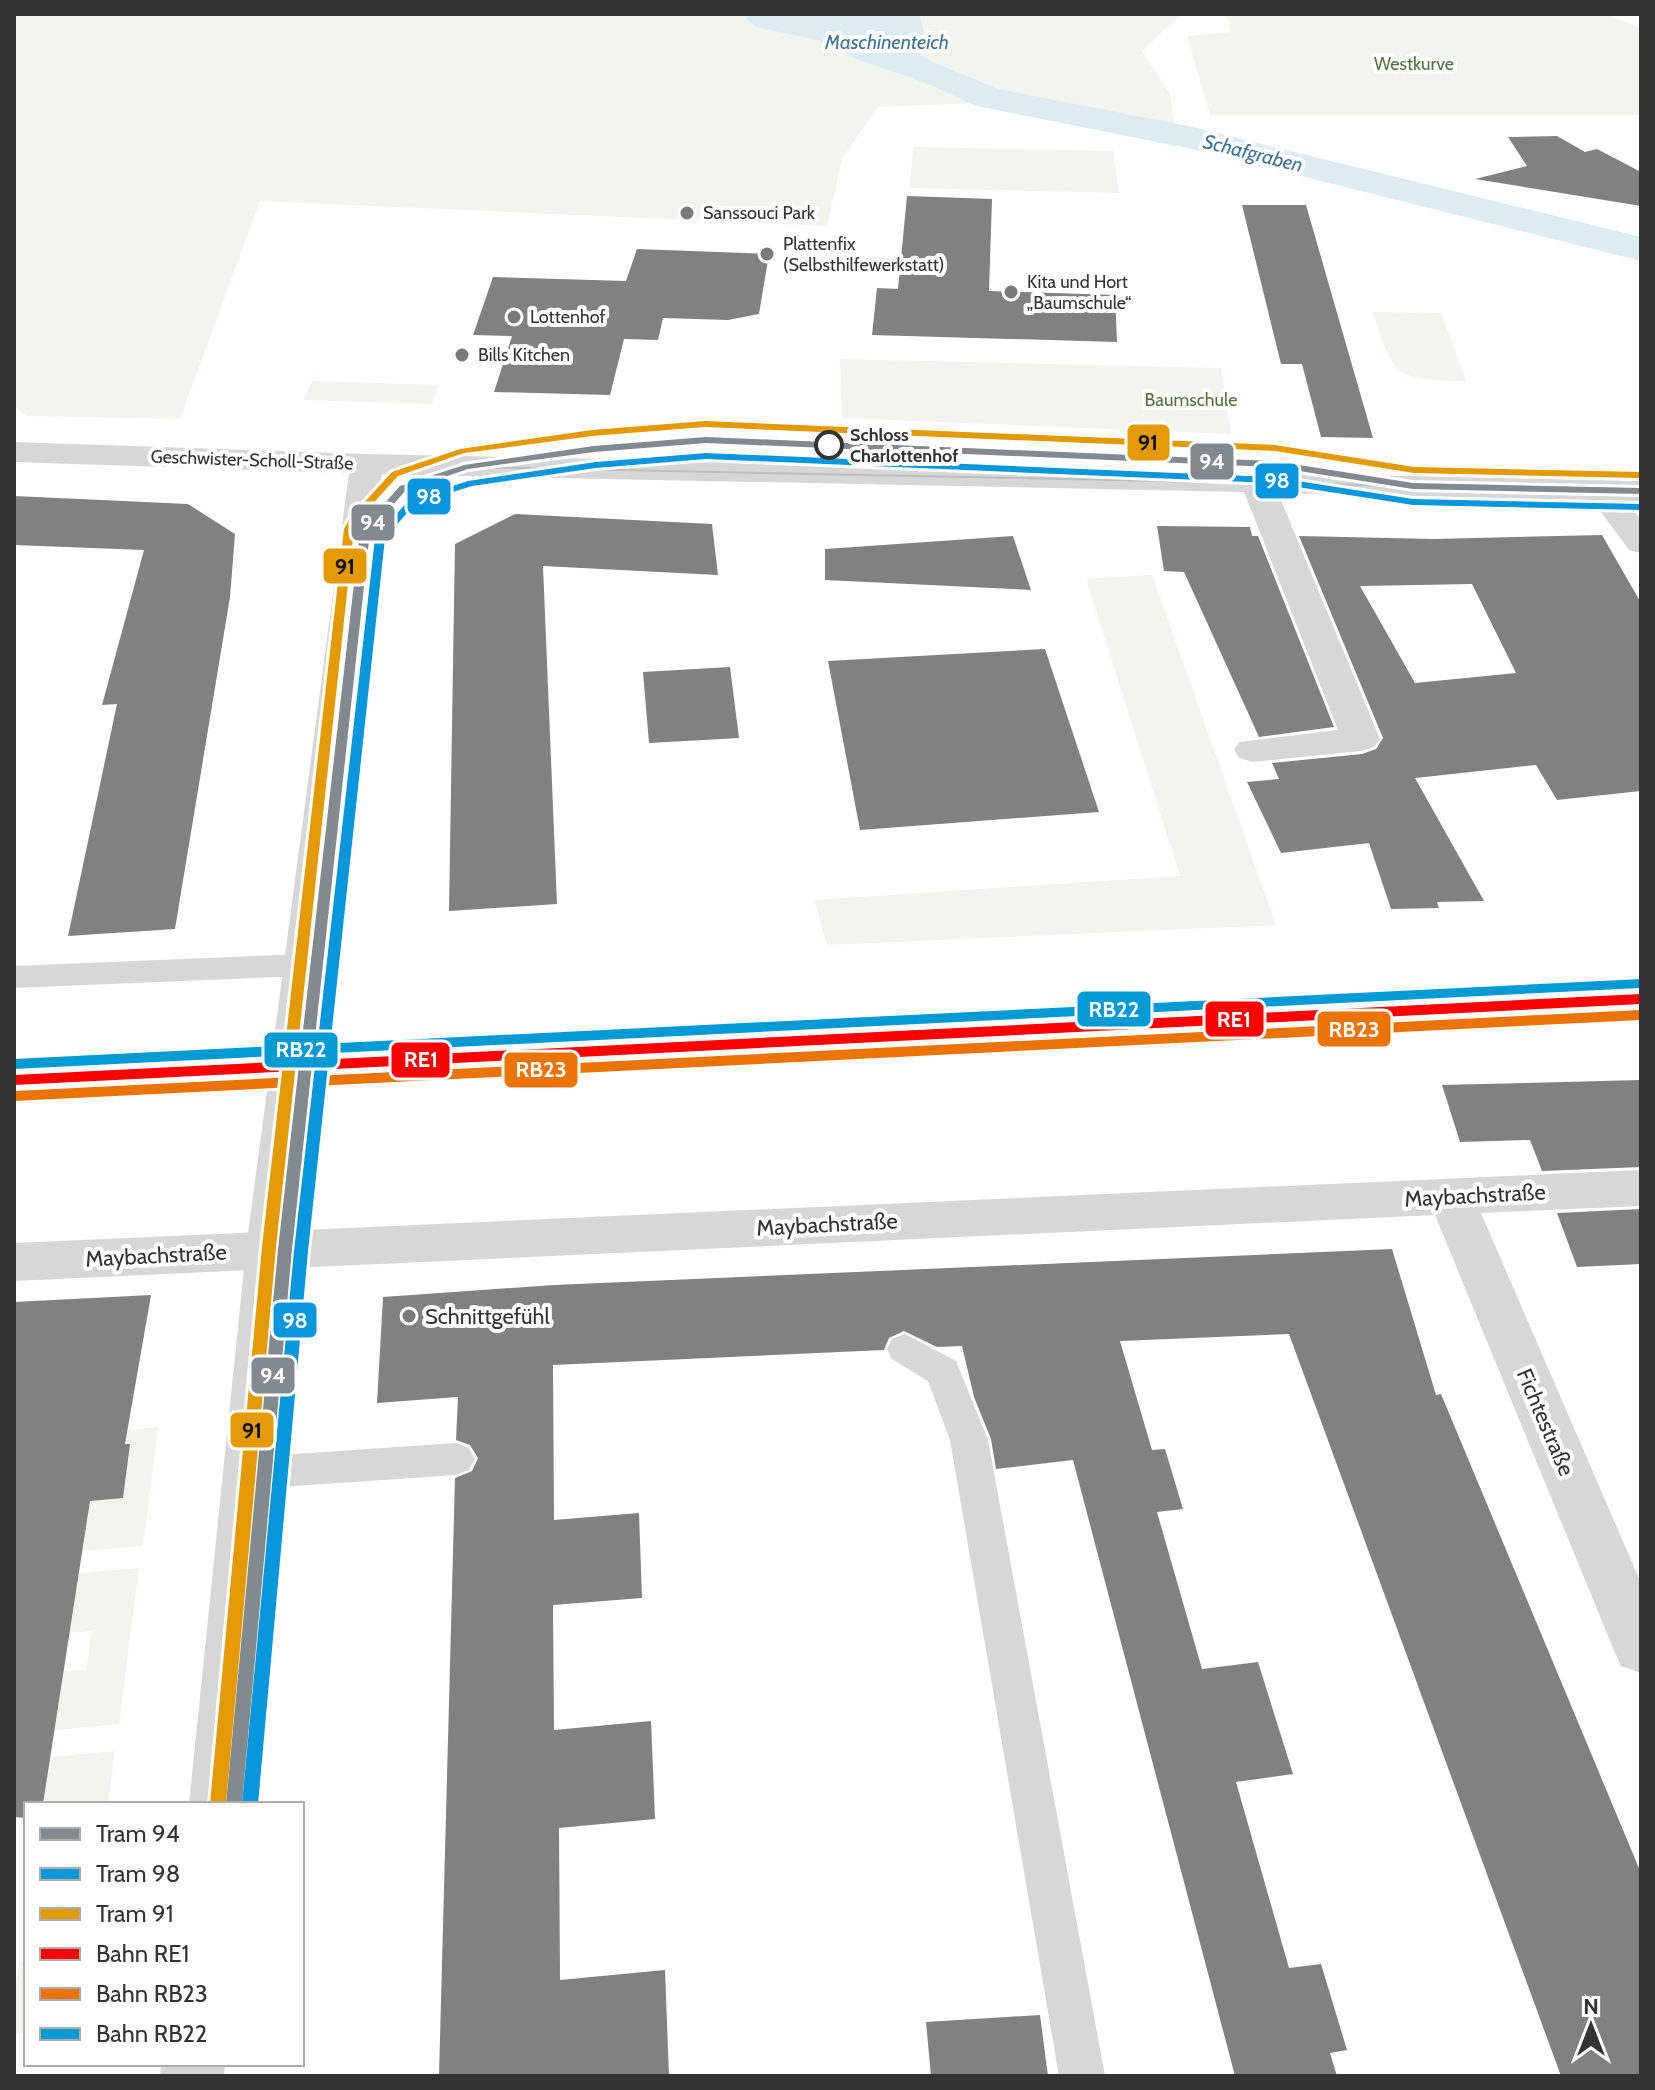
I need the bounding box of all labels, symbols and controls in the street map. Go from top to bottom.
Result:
water label: Maschinenteich [824,30,949,54]
park label: Westkurve [1374,53,1454,75]
water label: Schafgraben [1201,129,1305,177]
place label: Sanssouci Park [703,202,816,224]
marker: Sanssouci Park [678,204,696,222]
place label: Plattenfix (Selbsthilfewerkstatt) [783,233,944,276]
marker: Plattenfix (Selbsthilfewerkstatt) [758,245,776,263]
place label: Kita und Hort „Baumschule“ [1027,271,1131,314]
marker: Kita und Hort „Baumschule“ [1002,283,1020,301]
place label: Lottenhof [530,306,606,328]
marker: Lottenhof [505,308,523,326]
place label: Bills Kitchen [478,344,570,366]
marker: Bills Kitchen [453,346,471,364]
park label: Baumschule [1145,389,1237,411]
line badge: 91 [1126,423,1171,462]
place label: Schloss Charlottenhof [850,424,958,467]
text: 91 [1138,429,1158,456]
marker: Schloss Charlottenhof [815,431,843,459]
line badge: 94 [1189,442,1235,481]
street label: Geschwister-Scholl-Straße [150,445,354,475]
text: 94 [1199,448,1225,475]
line badge: 98 [1254,462,1300,500]
text: 98 [1264,467,1290,494]
line badge: 98 [406,477,452,516]
text: 98 [416,483,442,510]
line badge: 94 [350,503,396,542]
text: 94 [360,509,386,536]
line badge: 91 [322,547,368,585]
text: 91 [335,553,355,580]
line badge: RB22 [1076,990,1152,1028]
text: RB22 [1089,996,1139,1023]
line badge: RE1 [1204,1000,1265,1038]
text: RE1 [1217,1006,1251,1033]
line badge: RB23 [1316,1010,1392,1048]
text: RB23 [1328,1016,1380,1043]
line badge: RB22 [263,1031,339,1069]
text: RB22 [276,1036,326,1063]
line badge: RE1 [390,1041,451,1079]
text: RE1 [404,1046,438,1073]
line badge: RB23 [503,1051,579,1089]
text: RB23 [515,1056,567,1083]
street label: Maybachstraße [1404,1178,1546,1213]
street label: Maybachstraße [756,1207,898,1242]
street label: Maybachstraße [85,1238,227,1273]
line badge: 98 [272,1301,318,1339]
place label: Schnittgefühl [425,1303,551,1330]
text: 98 [282,1307,308,1334]
marker: Schnittgefühl [400,1307,418,1325]
line badge: 94 [250,1356,296,1395]
text: 94 [260,1362,286,1389]
street label: Fichtestraße [1511,1364,1580,1480]
line badge: 91 [229,1411,275,1449]
text: 91 [242,1417,262,1444]
legend [24,1802,304,2066]
text: Tram 94 [96,1819,180,1848]
text: Tram 98 [96,1859,180,1888]
text: Tram 91 [96,1899,174,1928]
text: Bahn RE1 [96,1939,189,1968]
text: Bahn RB23 [96,1979,208,2008]
north arrow [1551,1986,1631,2066]
text: N [1583,1993,1599,2020]
text: Bahn RB22 [96,2019,207,2048]

